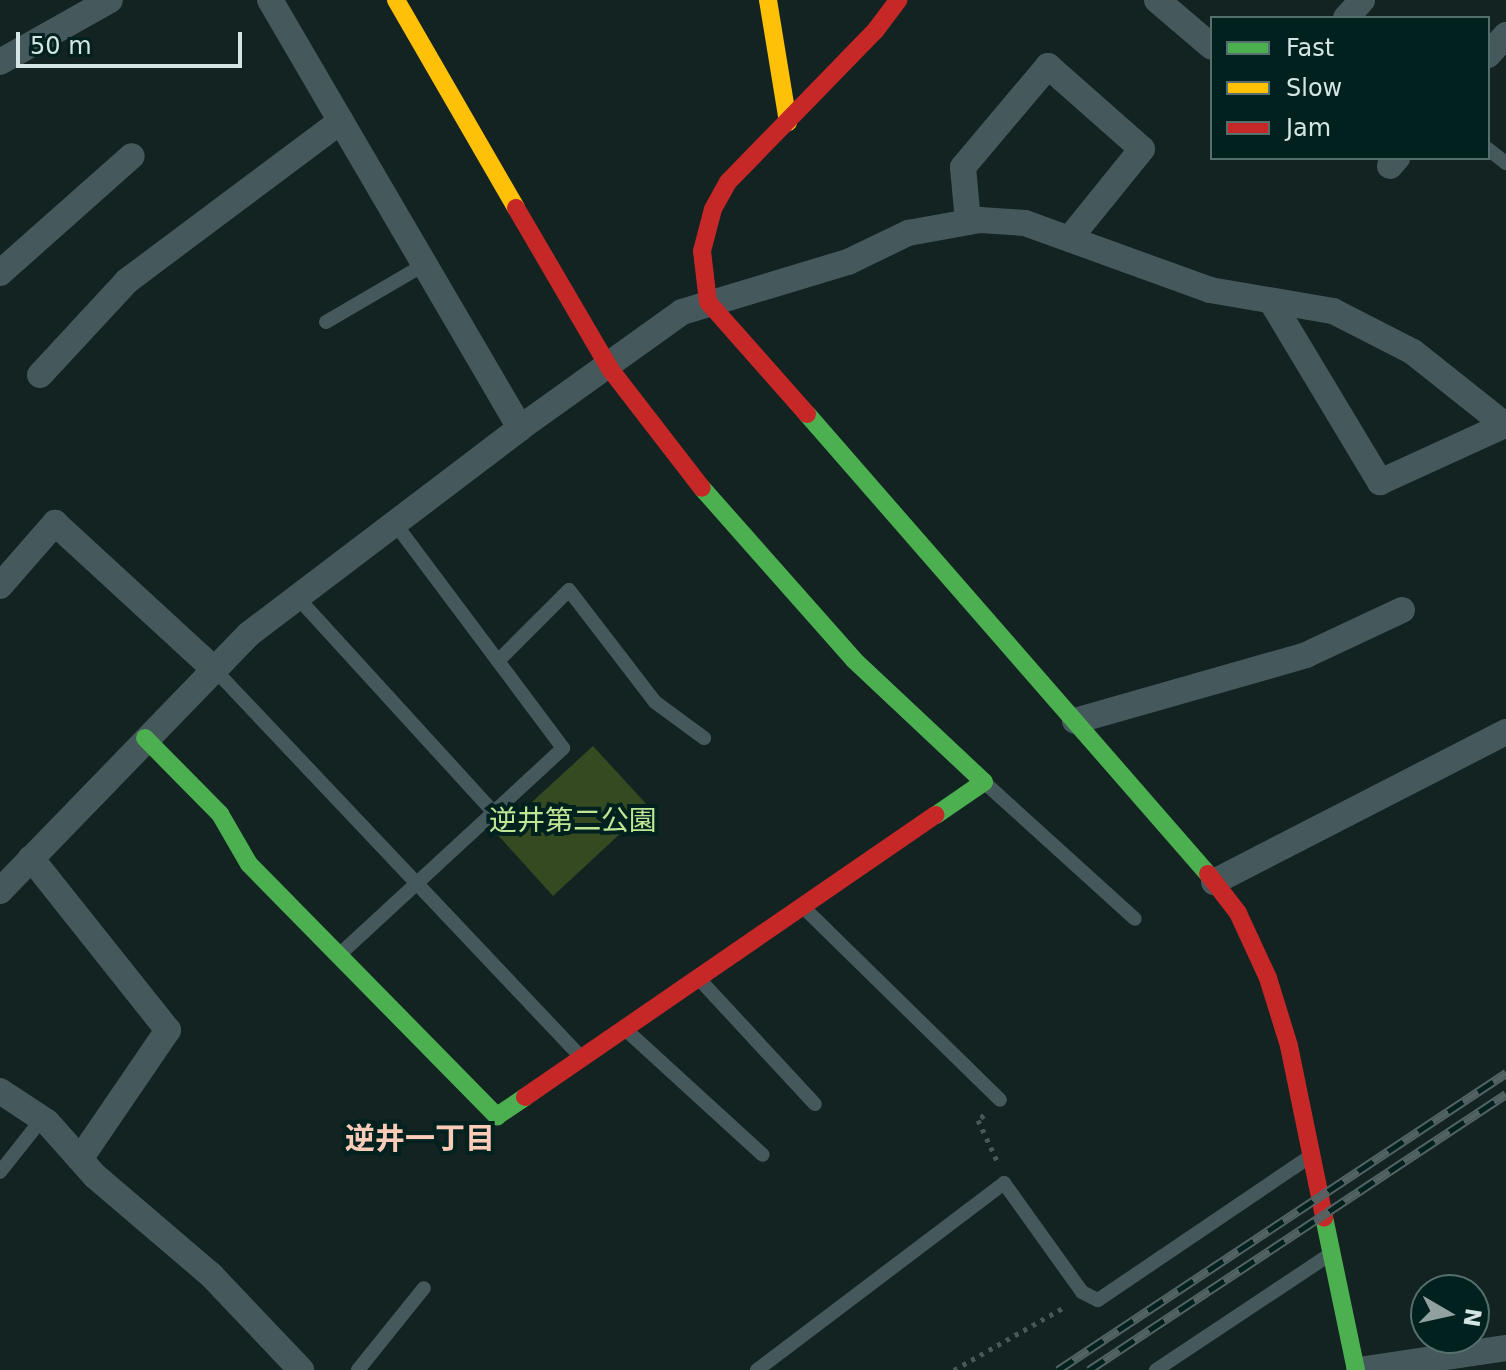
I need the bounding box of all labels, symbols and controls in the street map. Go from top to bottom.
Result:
scale bar [20,16,246,66]
legend [1210,16,1490,160]
text: 50 m [30,32,92,60]
text: Fast [1286,34,1334,62]
text: Slow [1286,74,1342,102]
text: Jam [1286,114,1331,142]
park label: 逆井第二公園 [489,804,657,838]
district label: 逆井一丁目 [345,1121,495,1157]
north arrow [1410,1274,1490,1354]
text: N [1458,1306,1486,1329]

